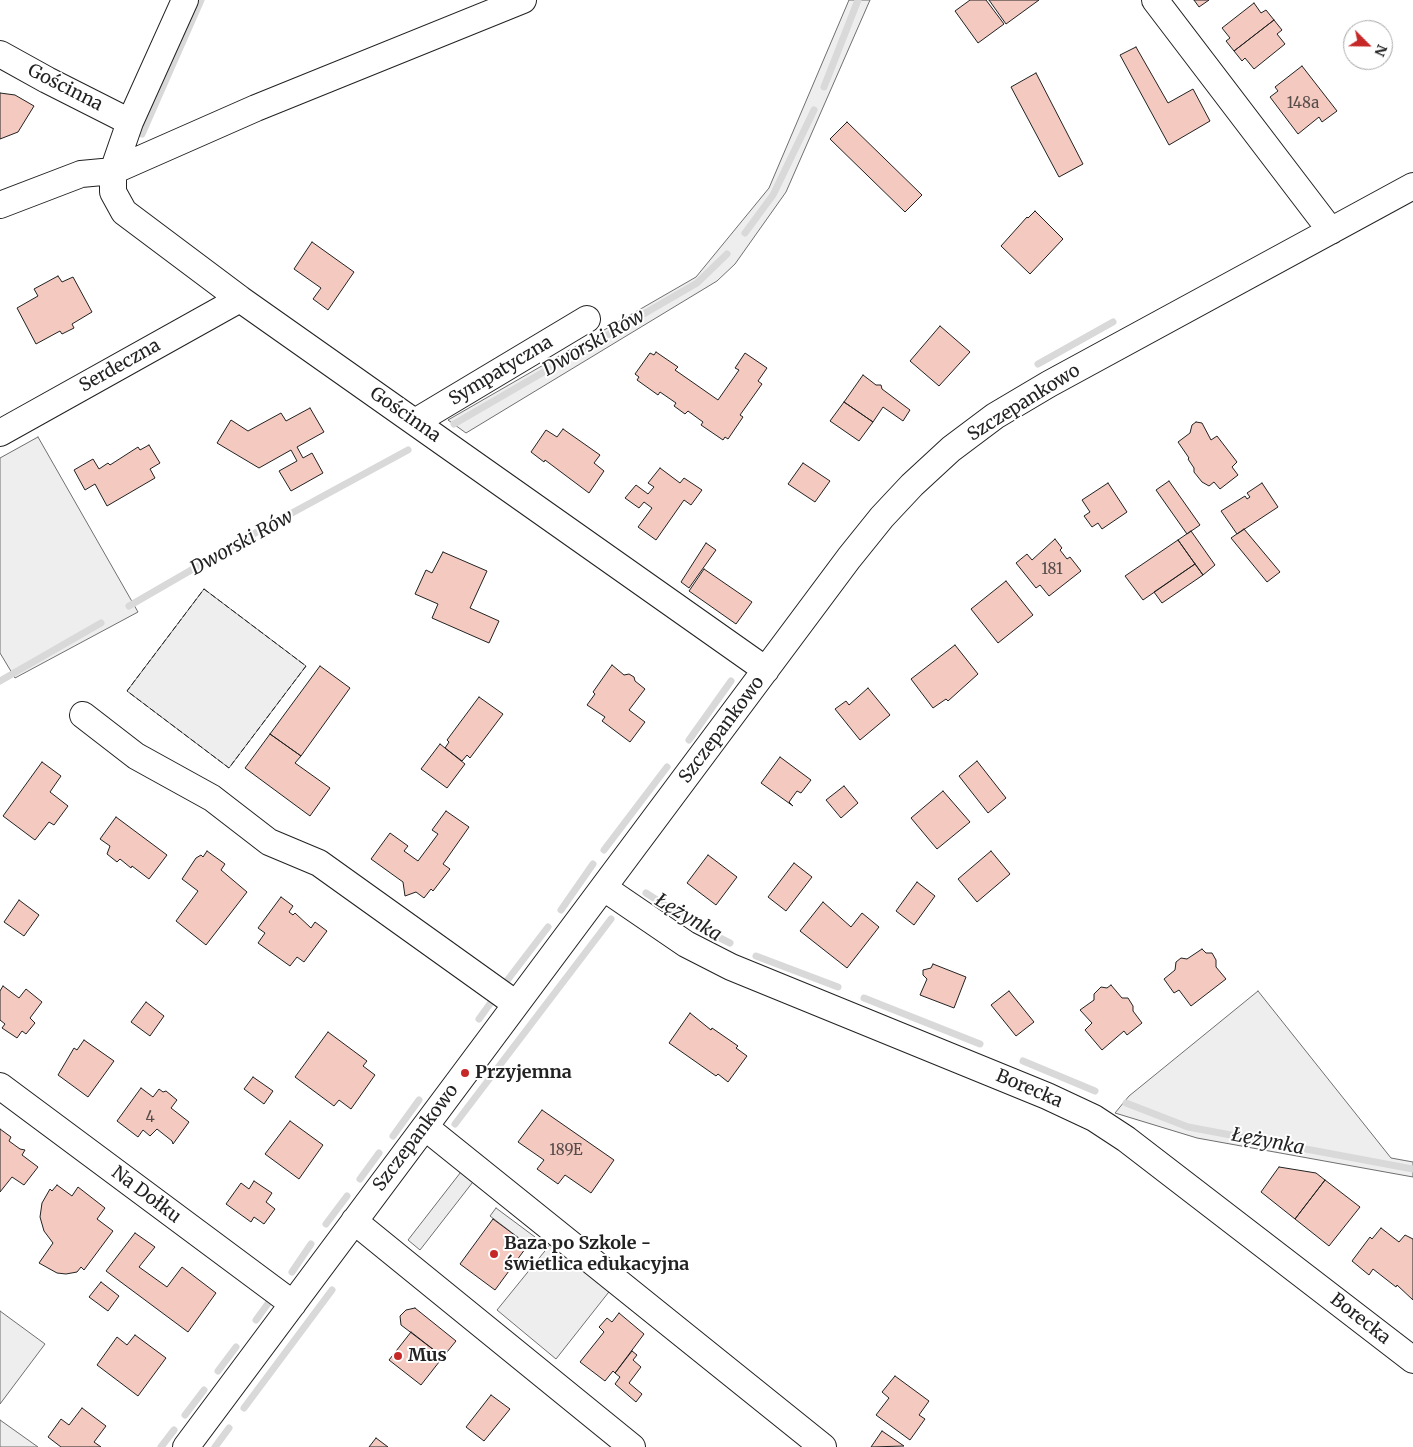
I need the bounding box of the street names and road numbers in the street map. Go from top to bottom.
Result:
street label: Gościnna [24,60,106,116]
street label: Sympatyczna [445,332,557,410]
street label: Serdeczna [76,335,164,397]
street label: Szczepankowo [964,360,1084,446]
street label: Gościnna [366,383,444,447]
street label: Szczepankowo [675,672,769,788]
street label: Borecka [992,1065,1066,1113]
street label: Szczepankowo [369,1080,463,1196]
street label: Na Dołku [107,1162,185,1228]
street label: Borecka [1326,1289,1394,1349]

